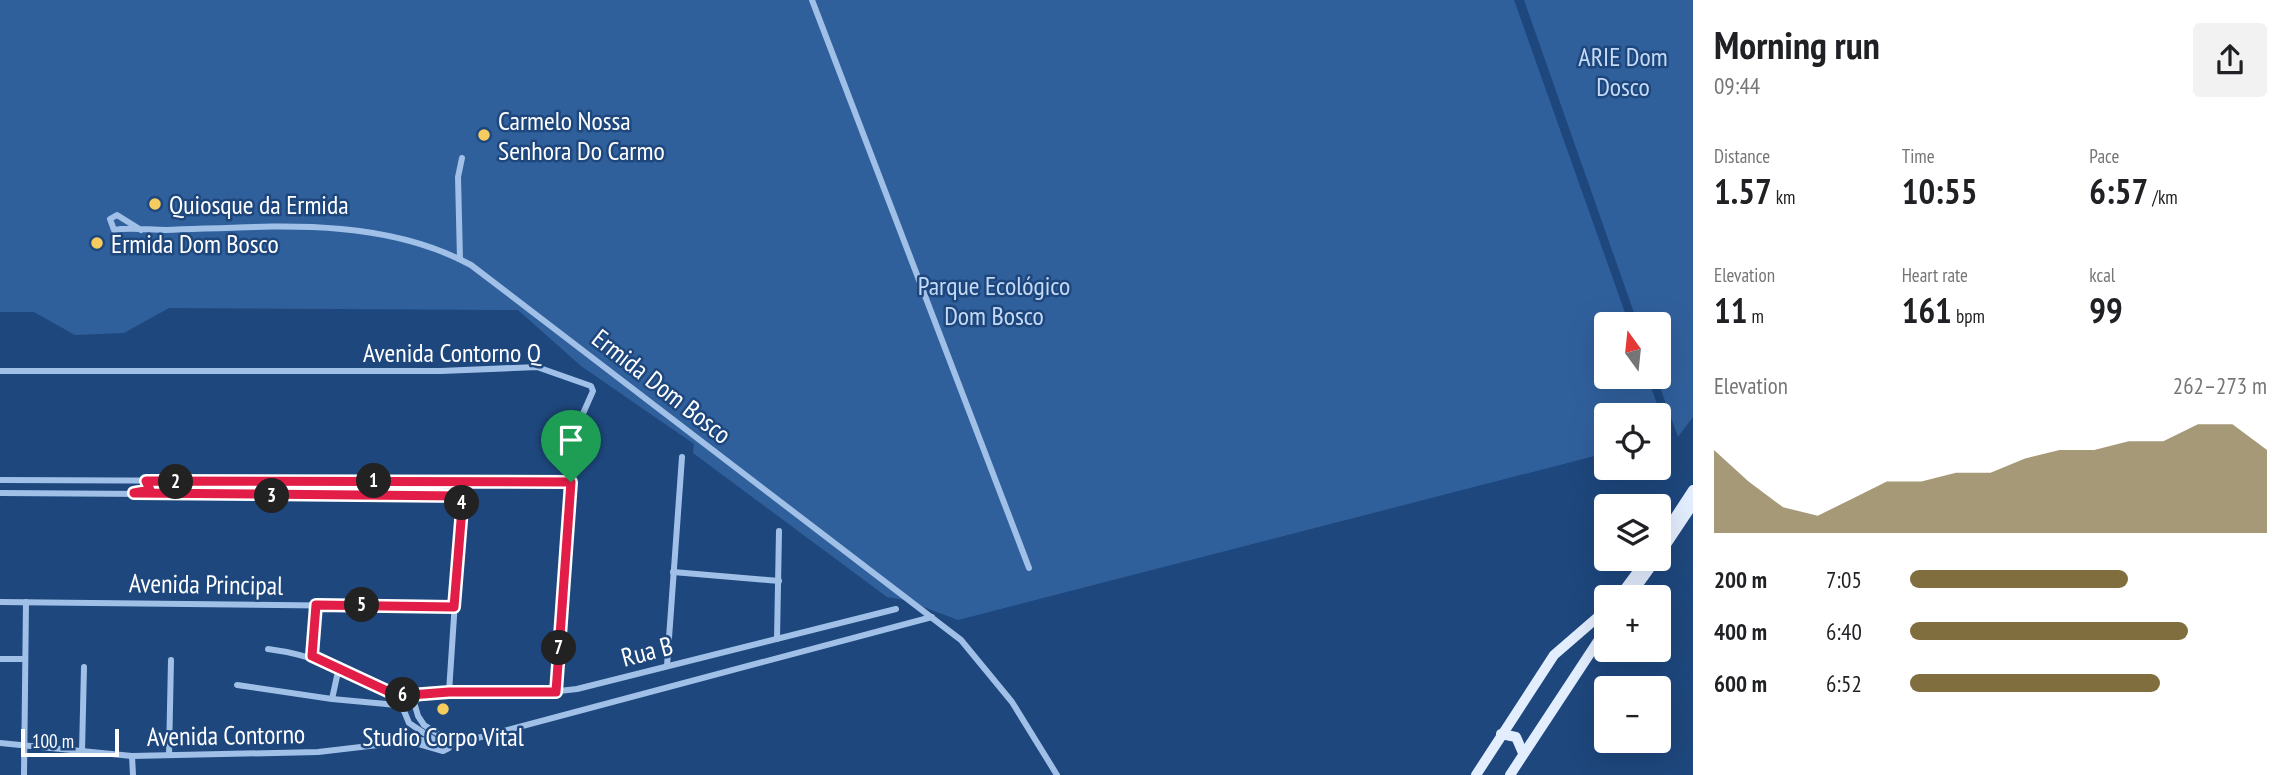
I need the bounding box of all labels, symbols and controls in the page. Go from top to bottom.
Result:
text: Morning run [1714,20,1880,69]
button: share [2193,23,2267,97]
park label: ARIE Dom Dosco [1578,40,1668,103]
text: 09:44 [1714,71,1760,100]
place label: Carmelo Nossa Senhora Do Carmo [498,104,665,167]
marker: Carmelo Nossa Senhora Do Carmo [476,127,492,143]
text: Distance [1714,144,1770,168]
text: Time [1902,144,1935,168]
text: Pace [2089,144,2119,168]
text: 1.57 [1714,168,1772,214]
text: 10:55 [1902,168,1977,214]
text: 6:57 [2089,168,2148,214]
text: km [1772,185,1795,209]
text: /km [2148,185,2178,209]
place label: Quiosque da Ermida [169,188,349,221]
marker: Quiosque da Ermida [147,196,163,212]
place label: Ermida Dom Bosco [111,227,279,260]
marker: Ermida Dom Bosco [89,235,105,251]
text: Elevation [1714,263,1775,287]
text: Heart rate [1902,263,1968,287]
text: kcal [2089,263,2115,287]
park label: Parque Ecológico Dom Bosco [918,269,1070,332]
text: 11 [1714,287,1747,333]
text: 161 [1902,287,1952,333]
text: 99 [2089,287,2123,333]
text: m [1747,304,1764,328]
text: bpm [1952,304,1985,328]
north arrow [1594,312,1671,388]
map controls [1594,312,1671,753]
street label: Ermida Dom Bosco [586,321,738,451]
street label: Avenida Contorno Q [363,336,542,369]
text: Elevation [1714,371,1788,400]
text: 262–273 m [2173,371,2267,400]
button: locate [1594,403,1671,480]
pin [541,410,601,482]
icon: arrive [552,421,590,459]
pin: 1 [356,463,392,498]
pin: 2 [158,464,194,500]
text: 1 [369,468,378,492]
text: 2 [171,469,180,493]
pin: 3 [254,478,290,514]
text: 3 [267,483,276,507]
pin: 4 [444,486,480,520]
text: 4 [457,490,466,514]
button: layers [1594,494,1671,571]
text: 200 m [1714,565,1767,594]
text: 7:05 [1826,565,1862,594]
street label: Avenida Principal [129,566,283,602]
button: + [1594,585,1671,662]
pin: 5 [344,588,380,622]
text: 5 [357,592,366,616]
text: 400 m [1714,617,1767,646]
text: 6:40 [1826,617,1862,646]
street label: Rua B [618,628,676,674]
pin: 7 [542,630,576,666]
text: 7 [554,635,563,659]
text: 600 m [1714,669,1767,698]
text: 6:52 [1826,669,1862,698]
button: − [1594,676,1671,753]
pin: 6 [386,678,420,712]
text: 6 [398,682,407,706]
marker: Studio Corpo Vital [435,701,451,717]
street label: Avenida Contorno [147,717,305,753]
place label: Studio Corpo Vital [362,720,524,753]
scale bar [21,726,119,758]
text: 100 m [32,729,74,753]

